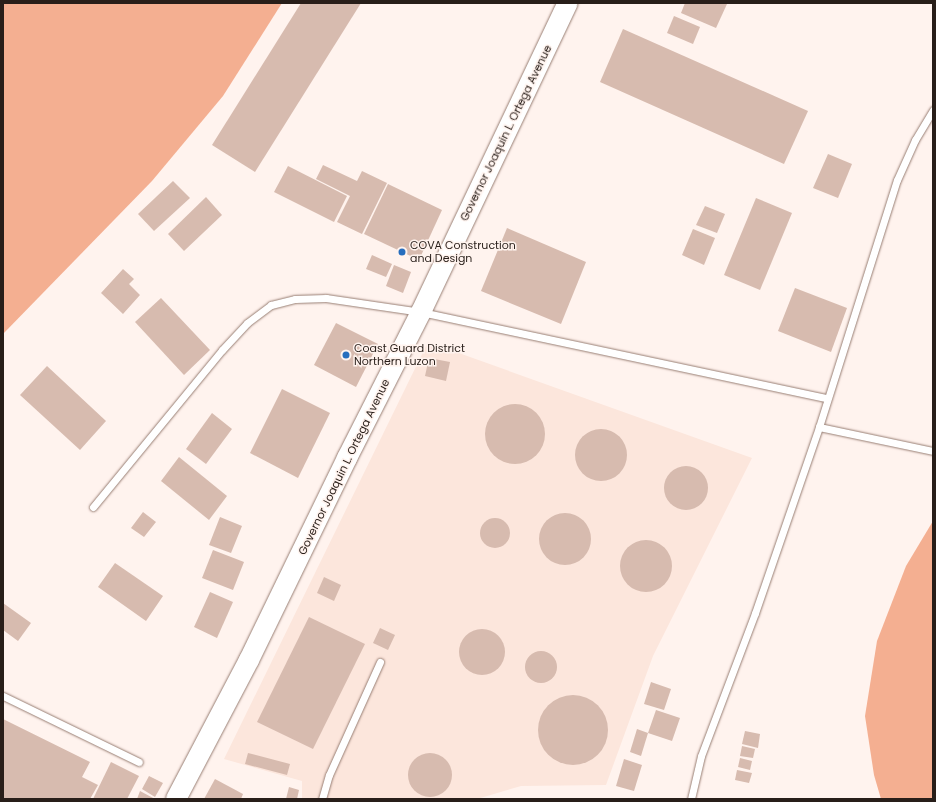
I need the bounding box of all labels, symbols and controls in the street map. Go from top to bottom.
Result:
street label: Governor Joaquin L. Ortega Avenue [458,43,554,223]
place label: COVA Construction and Design [410,239,516,265]
marker: COVA Construction and Design [397,247,407,257]
place label: Coast Guard District Northern Luzon [354,342,465,368]
marker: Coast Guard District Northern Luzon [341,350,351,360]
street label: Governor Joaquin L. Ortega Avenue [296,377,392,557]

